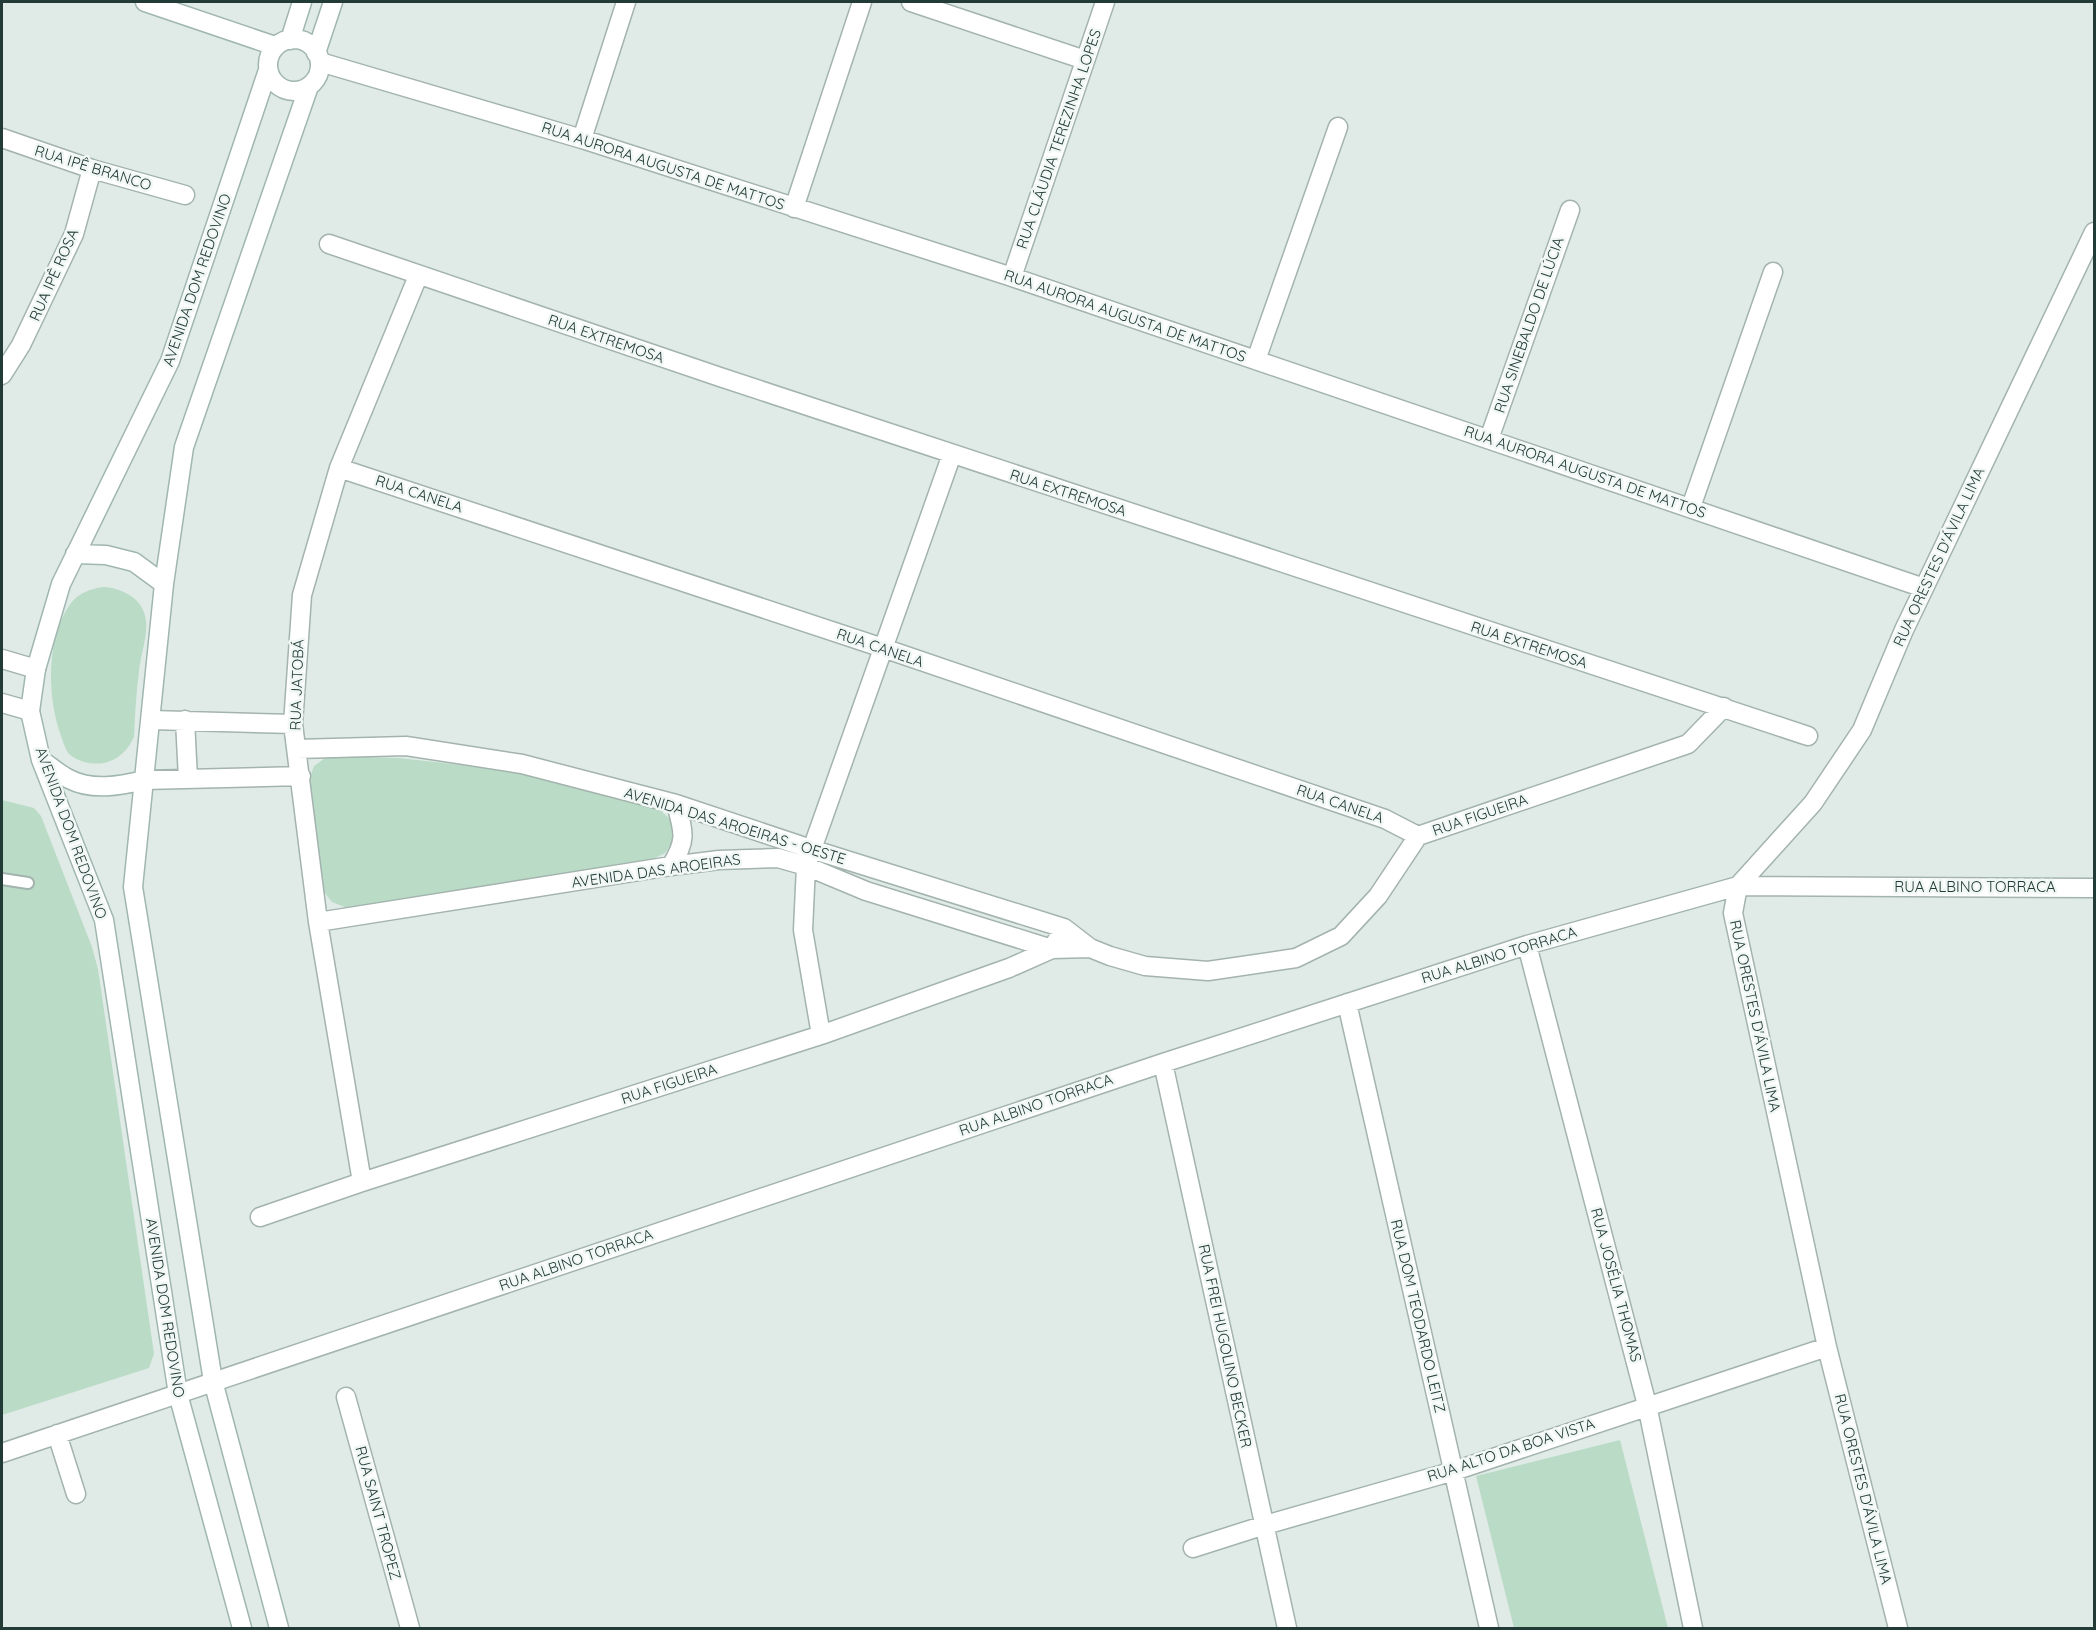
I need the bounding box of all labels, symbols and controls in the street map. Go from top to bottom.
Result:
street label: RUA CLÁUDIA TEREZINHA LOPES [1012,26,1105,251]
street label: RUA AURORA AUGUSTA DE MATTOS [539,117,787,214]
street label: RUA IPÊ BRANCO [32,141,154,194]
street label: AVENIDA DOM REDOVINO [158,191,235,369]
street label: RUA IPÊ ROSA [25,225,83,324]
street label: RUA SINEBALDO DE LÚCIA [1489,234,1568,415]
street label: RUA AURORA AUGUSTA DE MATTOS [1002,265,1249,366]
street label: RUA EXTREMOSA [546,310,667,367]
street label: RUA AURORA AUGUSTA DE MATTOS [1462,421,1709,522]
street label: RUA ORESTES D'ÁVILA LIMA [1889,464,1989,649]
street label: RUA EXTREMOSA [1007,465,1129,520]
street label: RUA CANELA [373,470,466,517]
street label: RUA EXTREMOSA [1468,617,1590,672]
street label: RUA CANELA [834,624,927,671]
street label: RUA JATOBÁ [285,639,308,731]
street label: AVENIDA DOM REDOVINO [31,744,111,921]
street label: RUA CANELA [1294,780,1387,827]
street label: AVENIDA DAS AROEIRAS - OESTE [622,783,848,868]
street label: RUA FIGUEIRA [1430,789,1530,840]
street label: AVENIDA DAS AROEIRAS [570,849,742,892]
street label: RUA ALBINO TORRACA [1894,877,2056,896]
street label: RUA ORESTES D'ÁVILA LIMA [1726,918,1785,1114]
street label: RUA ALBINO TORRACA [1419,922,1579,987]
street label: RUA FIGUEIRA [618,1059,719,1108]
street label: RUA ALBINO TORRACA [956,1069,1116,1140]
street label: RUA JOSÉLIA THOMAS [1587,1206,1646,1364]
street label: AVENIDA DOM REDOVINO [142,1217,189,1399]
street label: RUA DOM TEODARDO LEITZ [1387,1217,1450,1414]
street label: RUA ALBINO TORRACA [496,1224,656,1295]
street label: RUA FREI HUGOLINO BECKER [1195,1242,1256,1449]
street label: RUA ORESTES D'ÁVILA LIMA [1831,1392,1896,1586]
street label: RUA ALTO DA BOA VISTA [1425,1413,1597,1486]
street label: RUA SAINT TROPEZ [351,1444,405,1582]

